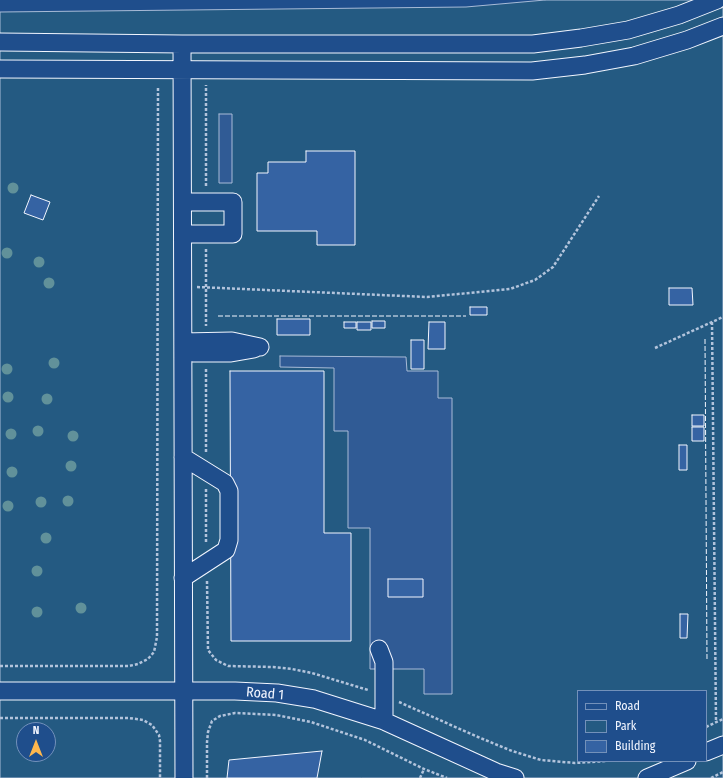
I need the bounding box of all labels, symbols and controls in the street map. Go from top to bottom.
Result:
street label: Road 1 [245,684,285,704]
legend [577,690,707,762]
text: Road [615,699,640,713]
text: Park [615,719,636,733]
north arrow [16,722,56,762]
text: N [33,724,39,737]
text: Building [615,739,655,753]

